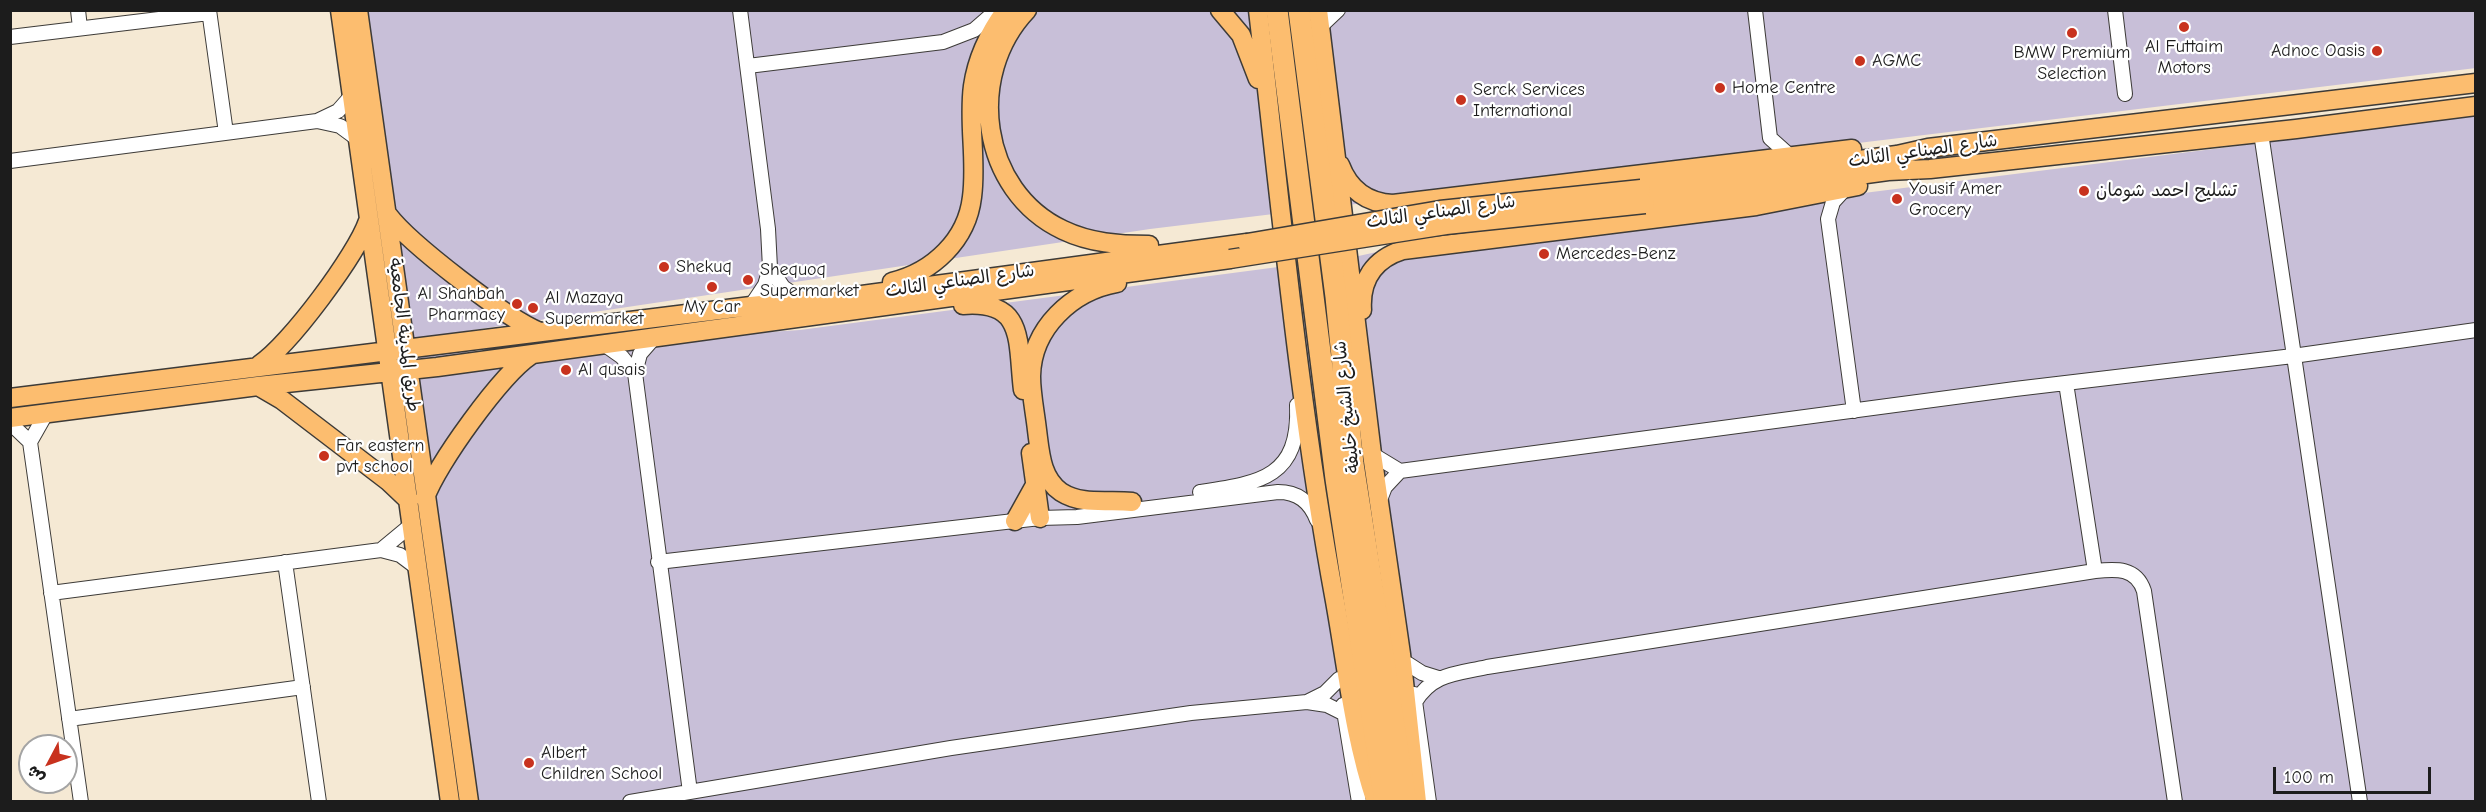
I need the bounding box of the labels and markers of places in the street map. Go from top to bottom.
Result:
marker: Al Futtaim Motors [2177,20,2191,34]
marker: BMW Premium Selection [2065,26,2079,40]
place label: Al Futtaim Motors [2145,36,2223,78]
place label: Adnoc Oasis [2271,40,2365,62]
place label: BMW Premium Selection [2014,42,2130,84]
marker: Adnoc Oasis [2370,44,2384,58]
place label: AGMC [1872,50,1921,72]
marker: AGMC [1853,54,1867,68]
place label: Home Centre [1732,77,1835,99]
place label: Serck Services International [1473,79,1585,122]
marker: Home Centre [1713,81,1727,95]
marker: Serck Services International [1454,93,1468,107]
place label: Yousif Amer Grocery [1909,178,2001,220]
place label: تشليح احمد شومان [2096,180,2237,202]
marker: تشليح احمد شومان [2077,184,2091,198]
marker: Yousif Amer Grocery [1890,192,1904,206]
place label: Mercedes-Benz [1556,243,1676,265]
marker: Mercedes-Benz [1537,247,1551,261]
place label: Shekuq [676,256,732,278]
place label: Shequoq Supermarket [760,259,859,302]
marker: Shekuq [657,260,671,274]
marker: Shequoq Supermarket [741,273,755,287]
marker: My Car [705,280,719,294]
place label: Al Shahbah Pharmacy [418,283,505,326]
place label: Al Mazaya Supermarket [545,287,644,330]
place label: My Car [684,296,740,318]
marker: Al Shahbah Pharmacy [510,297,524,311]
marker: Al Mazaya Supermarket [526,301,540,315]
place label: Al qusais [578,359,645,381]
marker: Al qusais [559,363,573,377]
place label: Far eastern pvt school [336,435,424,478]
marker: Far eastern pvt school [317,449,331,463]
place label: Albert Children School [541,742,662,784]
marker: Albert Children School [522,756,536,770]

